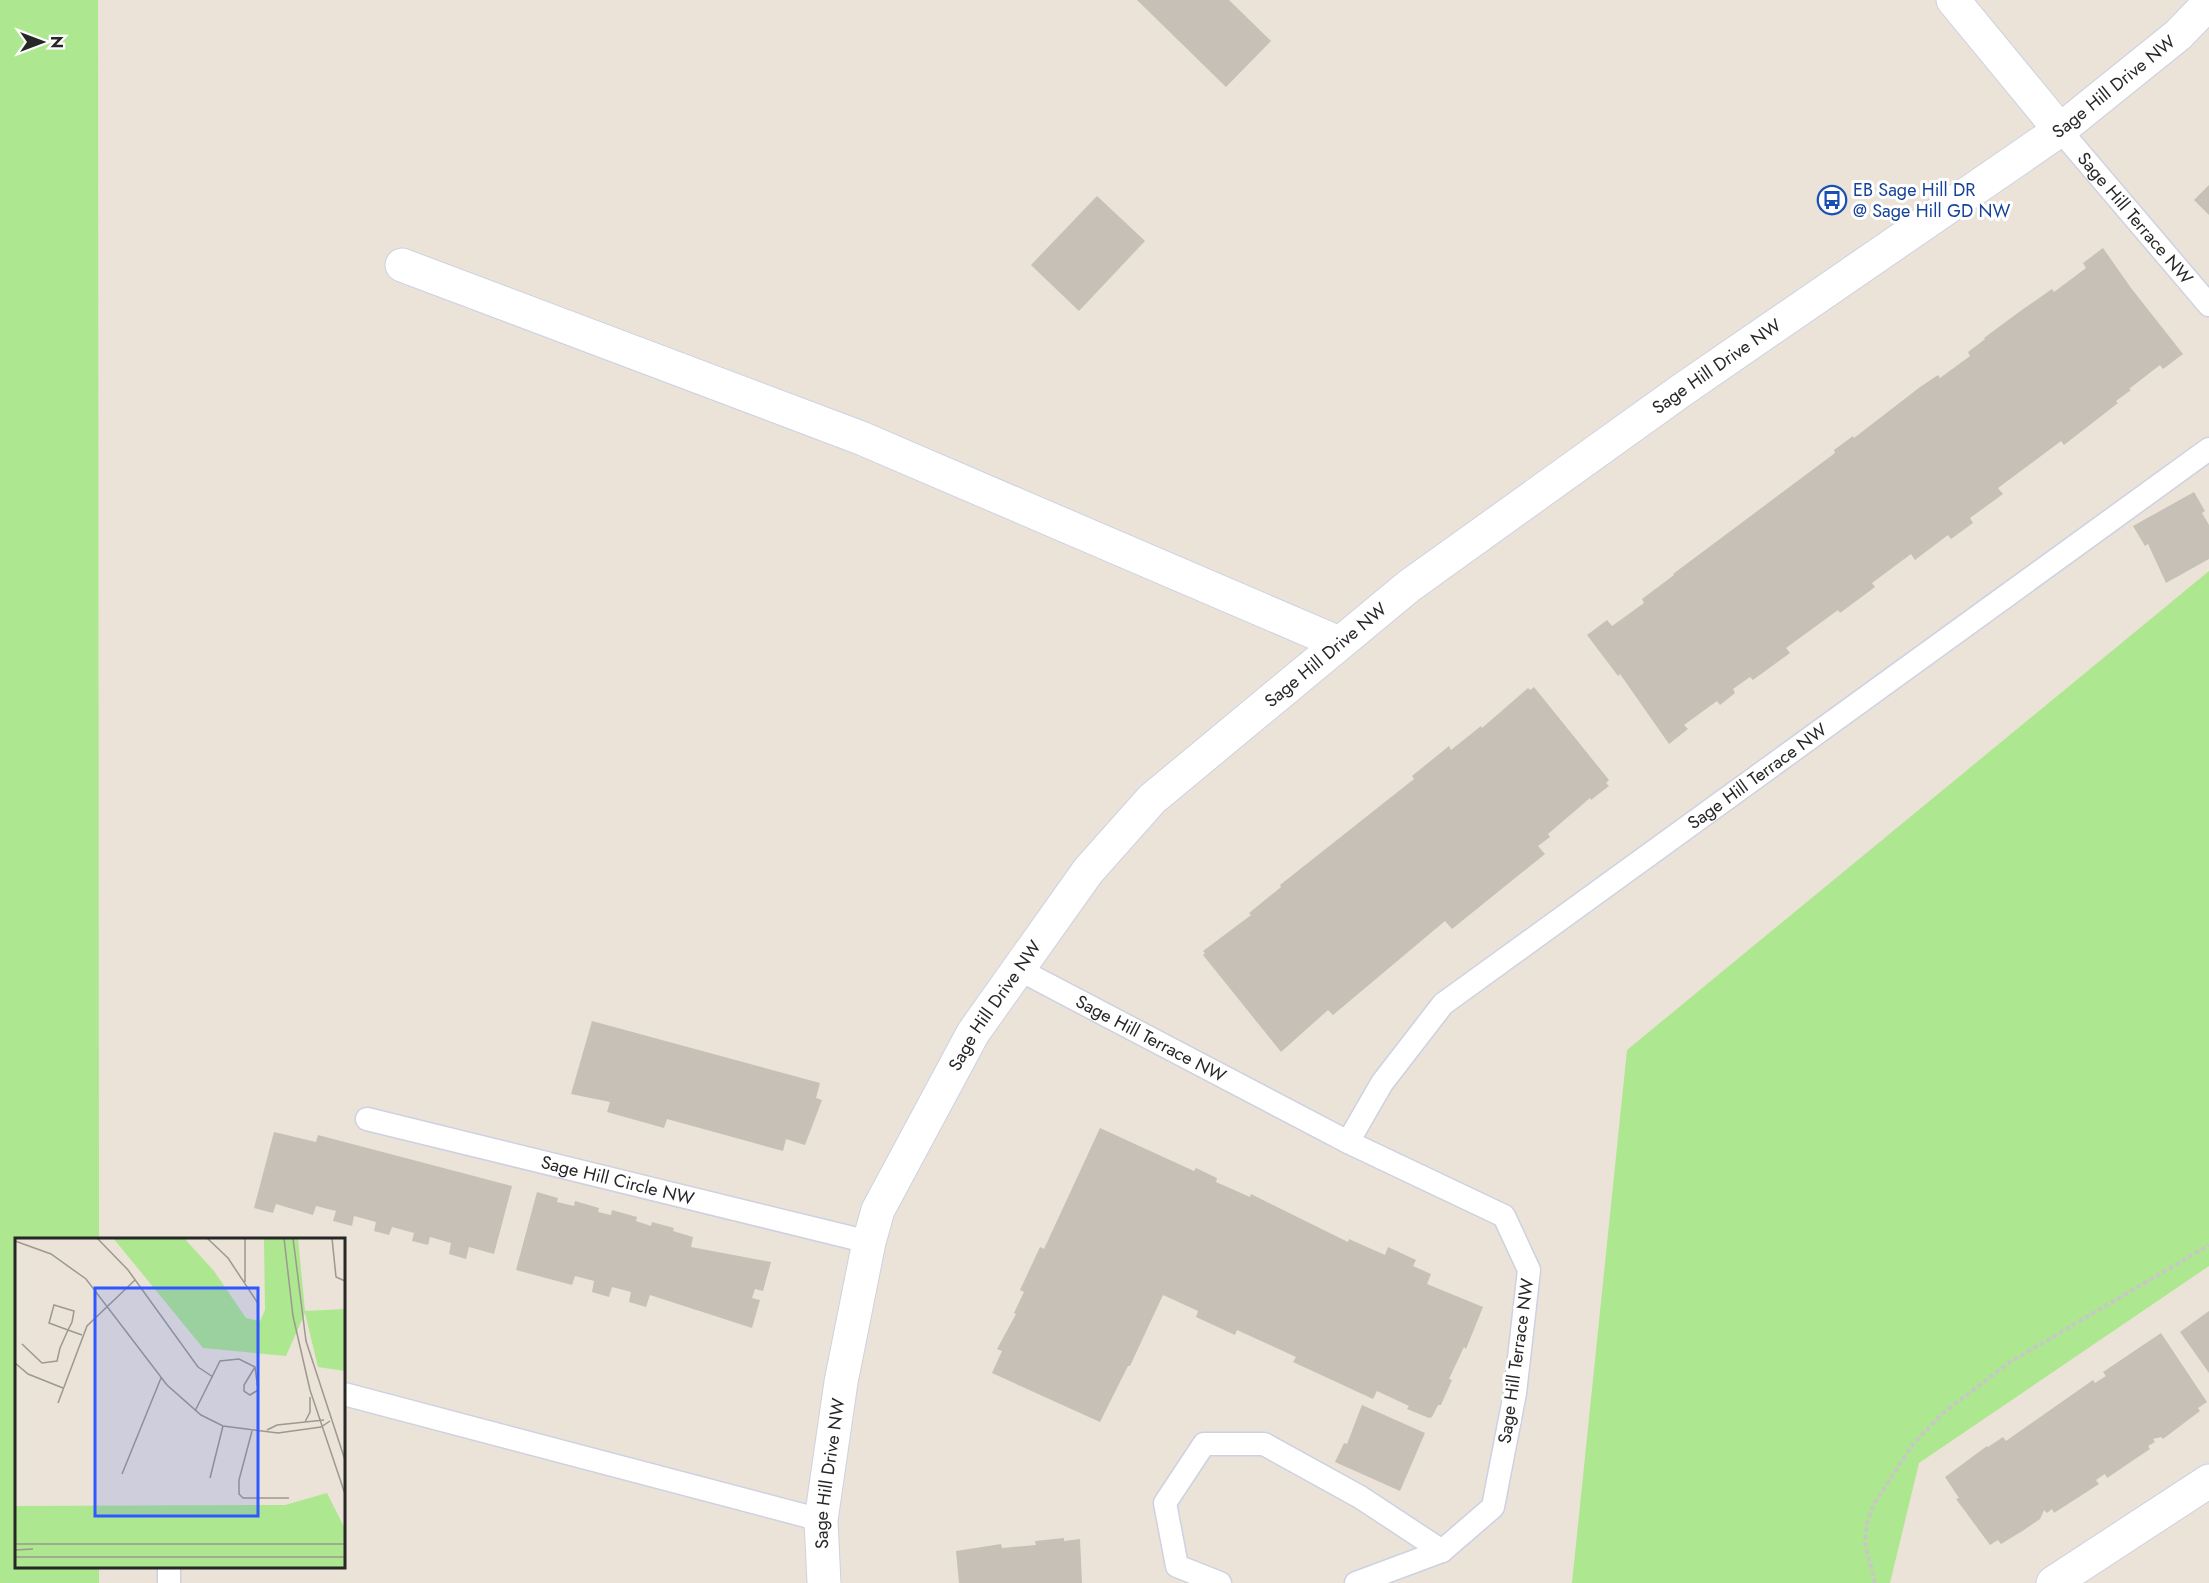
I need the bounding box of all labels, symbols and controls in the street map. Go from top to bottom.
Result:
north arrow [12,12,72,72]
street label: Sage Hill Drive NW [2047,29,2181,145]
text: N [45,36,68,48]
street label: Sage Hill Terrace NW [2071,146,2199,290]
place label: EB Sage Hill DR @ Sage Hill GD NW [1853,177,2010,224]
bus stop icon: EB Sage Hill DR @ Sage Hill GD NW [1816,184,1848,216]
street label: Sage Hill Drive NW [1647,312,1787,421]
street label: Sage Hill Drive NW [1259,596,1393,714]
street label: Sage Hill Terrace NW [1682,717,1833,836]
street label: Sage Hill Drive NW [942,935,1048,1076]
street label: Sage Hill Terrace NW [1071,988,1231,1089]
street label: Sage Hill Circle NW [538,1149,697,1212]
inset map [15,1238,345,1568]
street label: Sage Hill Terrace NW [1492,1277,1540,1445]
street label: Sage Hill Drive NW [808,1396,852,1550]

